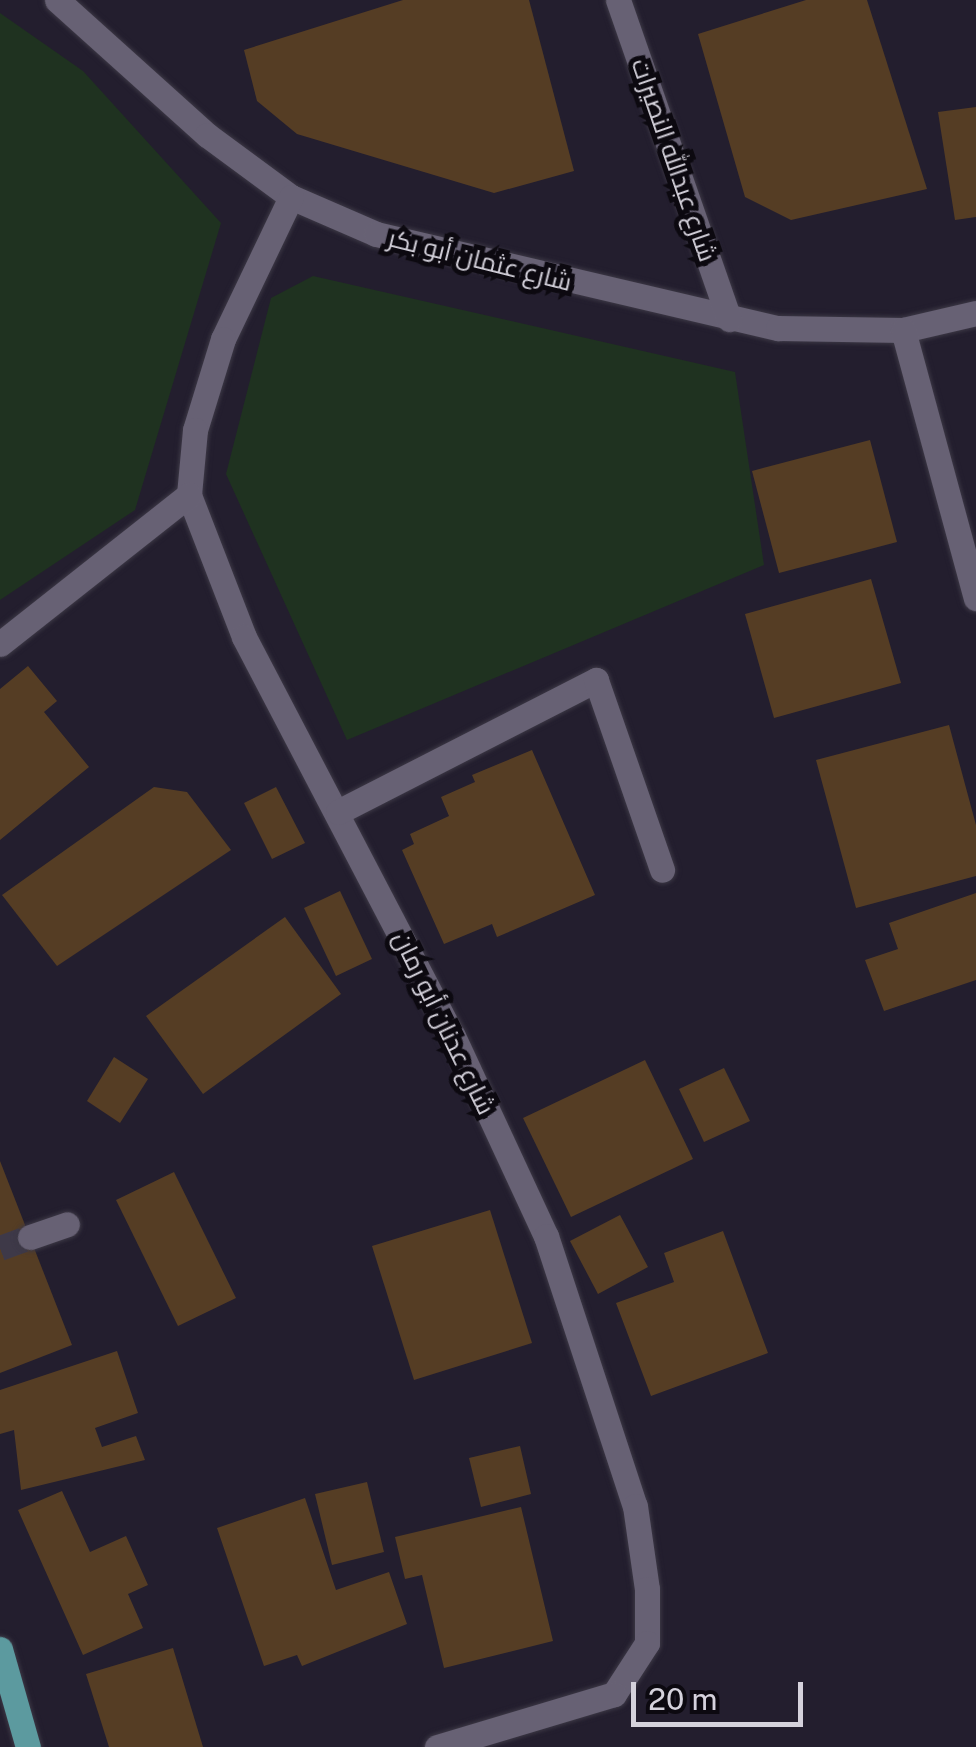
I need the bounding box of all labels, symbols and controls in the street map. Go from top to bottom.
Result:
street label: شارع عبدالله النصيرات [625,55,723,265]
street label: شارع عثمان أبو بكر [385,223,575,297]
street label: شارع عدنان أبو رمان [387,927,501,1119]
scale bar [636,1662,808,1724]
text: 20 m [648,1681,717,1717]

